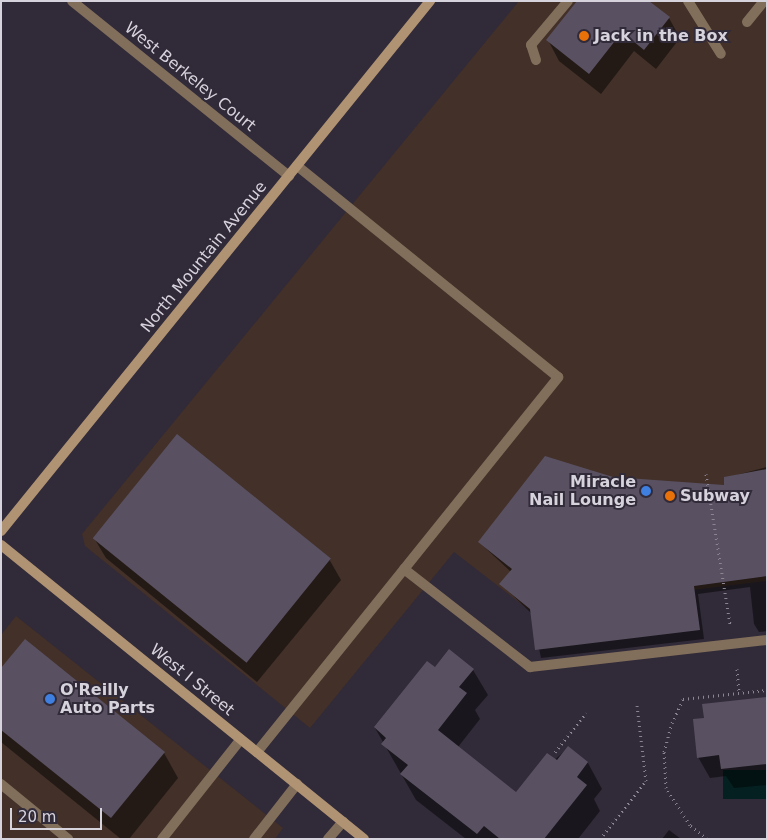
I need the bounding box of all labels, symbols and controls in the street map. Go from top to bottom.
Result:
street label: West Berkeley Court [121,18,259,136]
place label: Jack in the Box [594,26,728,46]
marker: Jack in the Box [578,30,590,42]
street label: North Mountain Avenue [137,178,271,336]
place label: Miracle Nail Lounge [529,472,636,510]
marker: Miracle Nail Lounge [640,485,652,497]
place label: Subway [680,486,750,506]
marker: Subway [664,490,676,502]
street label: West I Street [146,640,238,720]
place label: O'Reilly Auto Parts [60,680,155,718]
marker: O'Reilly Auto Parts [44,693,56,705]
scale bar [12,798,105,830]
text: 20 m [18,808,56,826]

